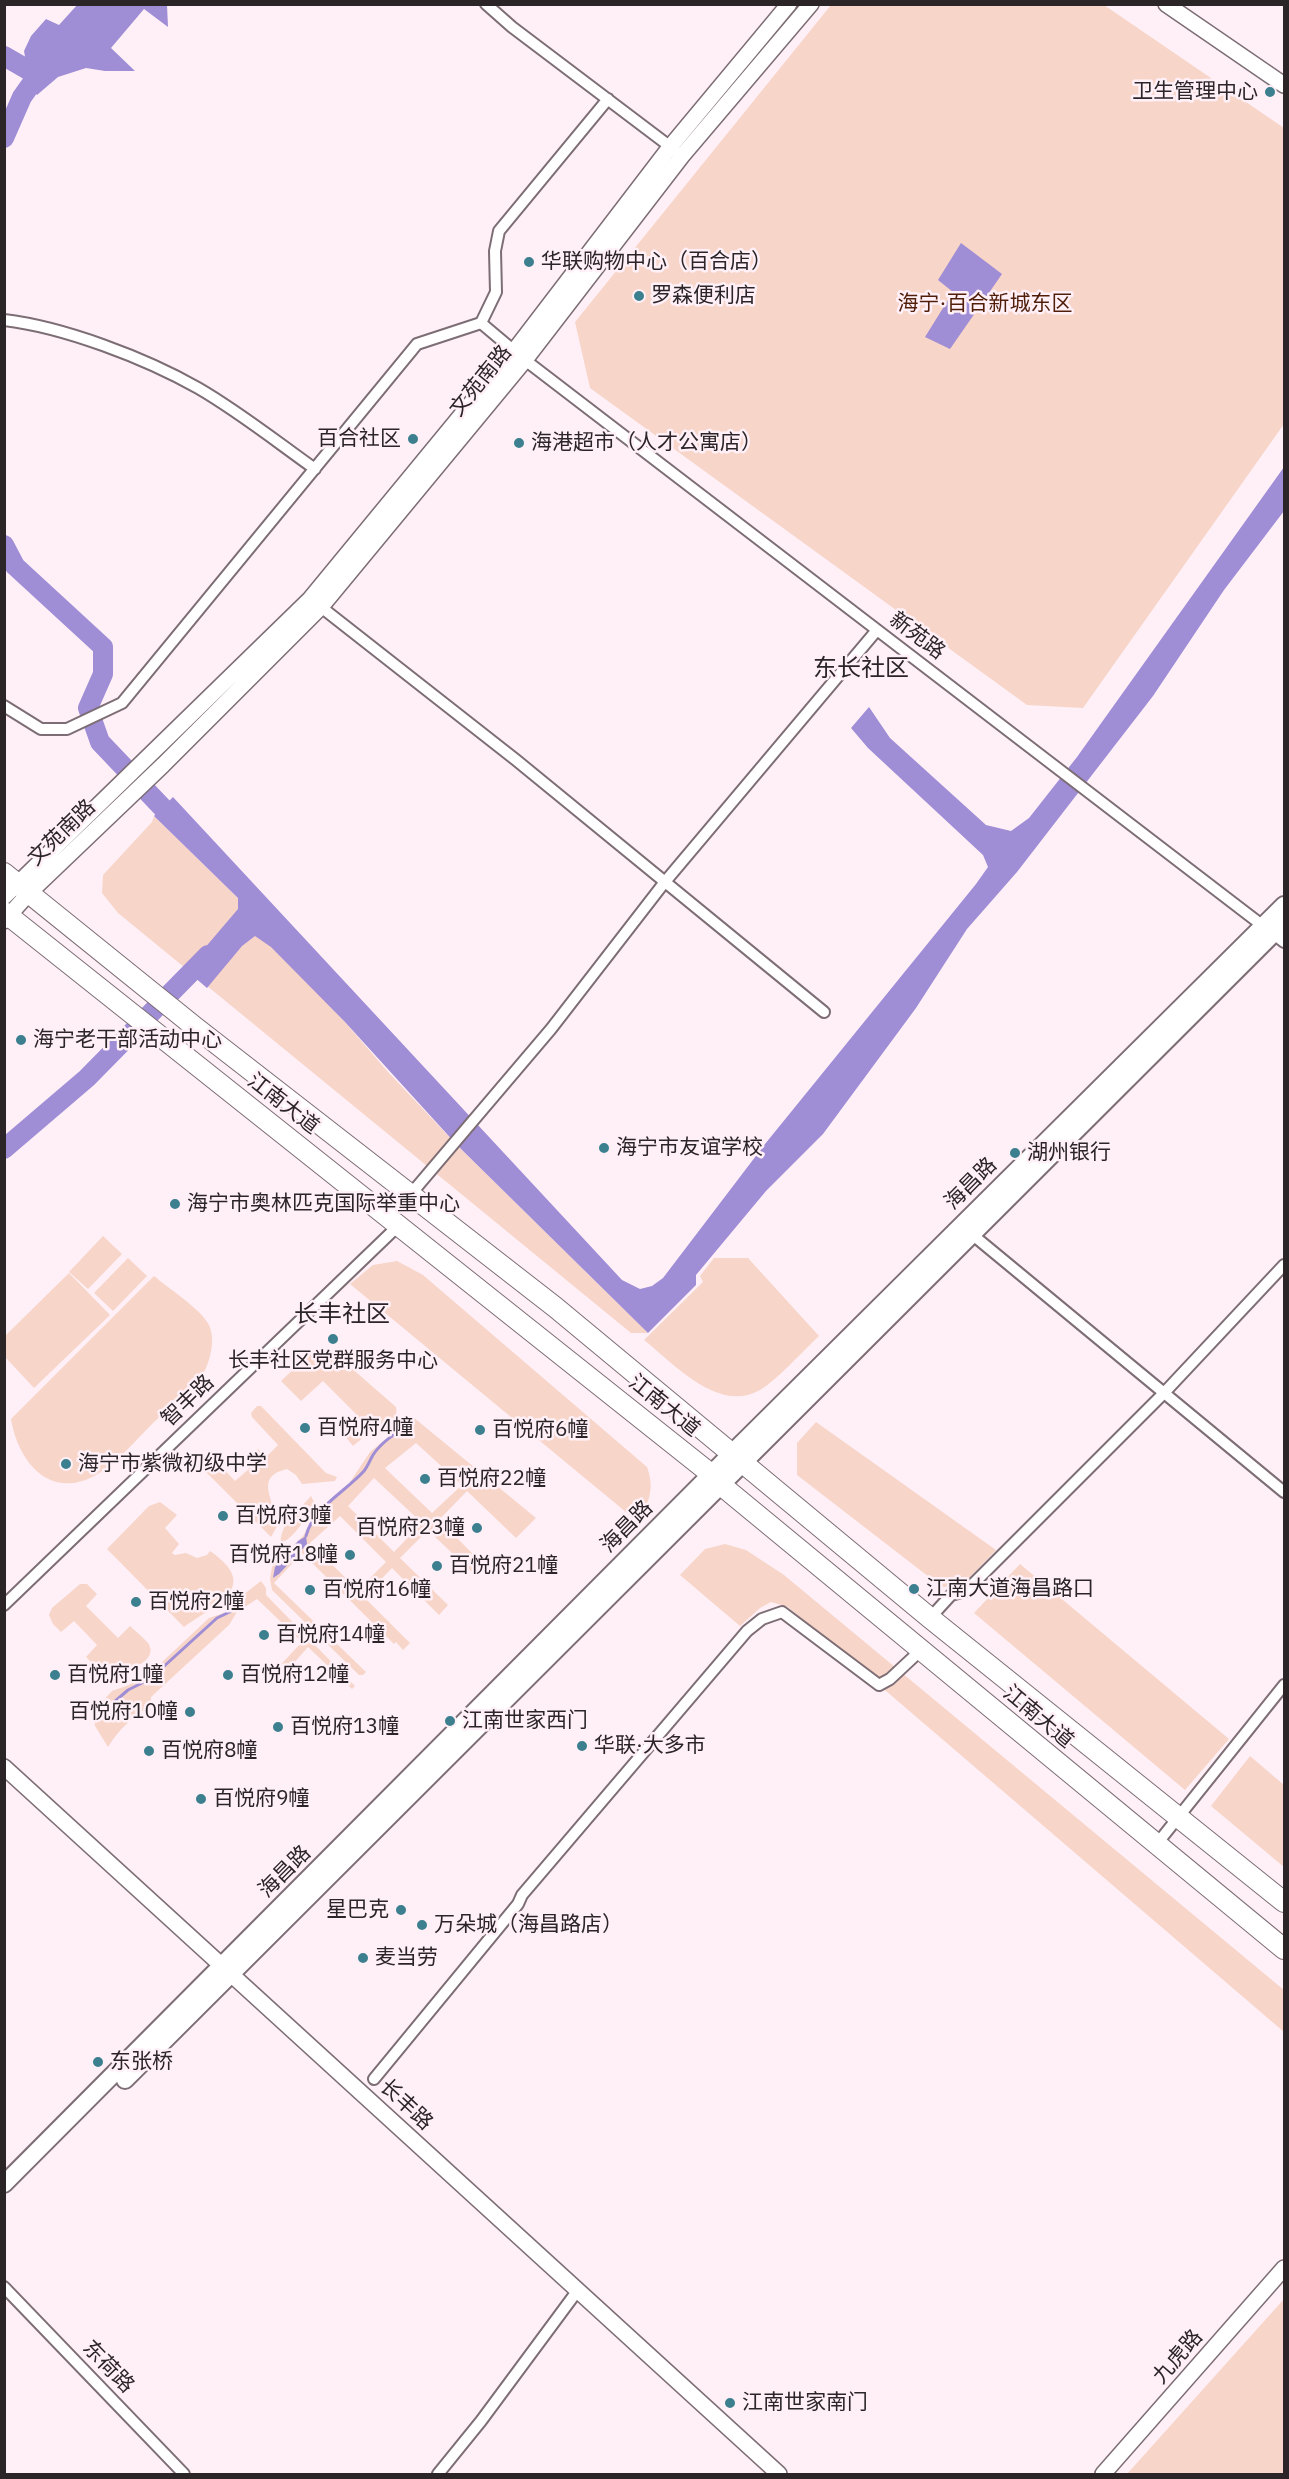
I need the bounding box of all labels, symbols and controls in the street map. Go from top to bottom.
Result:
place label: 卫生管理中心 [1132,79,1258,105]
marker: 卫生管理中心 [1263,85,1277,99]
place label: 华联购物中心（百合店） [541,249,772,275]
marker: 华联购物中心（百合店） [522,255,536,269]
place label: 罗森便利店 [651,283,756,309]
marker: 罗森便利店 [632,289,646,303]
park label: 海宁·百合新城东区 [898,291,1072,317]
street label: 文苑南路 [445,340,517,422]
place label: 百合社区 [317,426,401,452]
place label: 海港超市（人才公寓店） [531,430,762,456]
marker: 百合社区 [406,432,420,446]
marker: 海港超市（人才公寓店） [512,436,526,450]
street label: 新苑路 [884,607,950,665]
district label: 东长社区 [813,655,909,683]
street label: 文苑南路 [23,795,101,871]
place label: 海宁老干部活动中心 [33,1027,222,1053]
marker: 海宁老干部活动中心 [14,1033,28,1047]
street label: 江南大道 [242,1068,324,1140]
place label: 海宁市友谊学校 [616,1135,763,1161]
place label: 湖州银行 [1027,1140,1111,1166]
marker: 海宁市友谊学校 [597,1141,611,1155]
marker: 湖州银行 [1008,1146,1022,1160]
street label: 海昌路 [940,1153,1002,1215]
place label: 海宁市奥林匹克国际举重中心 [187,1191,460,1217]
marker: 海宁市奥林匹克国际举重中心 [168,1197,182,1211]
district label: 长丰社区 [294,1301,390,1329]
marker: 长丰社区党群服务中心 [326,1332,340,1346]
place label: 长丰社区党群服务中心 [228,1348,438,1374]
street label: 智丰路 [157,1370,219,1432]
street label: 江南大道 [623,1370,705,1442]
place label: 百悦府4幢 [317,1415,414,1441]
place label: 百悦府6幢 [492,1417,589,1443]
marker: 百悦府4幢 [298,1421,312,1435]
marker: 百悦府6幢 [473,1423,487,1437]
place label: 海宁市紫微初级中学 [78,1451,267,1477]
marker: 海宁市紫微初级中学 [59,1457,73,1471]
place label: 百悦府22幢 [437,1466,546,1492]
marker: 百悦府22幢 [418,1472,432,1486]
street label: 海昌路 [596,1496,658,1558]
place label: 百悦府3幢 [235,1503,332,1529]
marker: 百悦府3幢 [216,1509,230,1523]
place label: 百悦府23幢 [356,1515,465,1541]
marker: 百悦府23幢 [470,1521,484,1535]
place label: 百悦府18幢 [229,1542,338,1568]
marker: 百悦府18幢 [343,1548,357,1562]
place label: 百悦府21幢 [449,1553,558,1579]
marker: 百悦府21幢 [430,1559,444,1573]
place label: 江南大道海昌路口 [926,1576,1094,1602]
place label: 百悦府16幢 [322,1577,431,1603]
marker: 江南大道海昌路口 [907,1582,921,1596]
marker: 百悦府16幢 [303,1583,317,1597]
place label: 百悦府2幢 [148,1589,245,1615]
marker: 百悦府2幢 [129,1595,143,1609]
place label: 百悦府14幢 [276,1622,385,1648]
marker: 百悦府14幢 [257,1628,271,1642]
place label: 百悦府1幢 [67,1662,164,1688]
place label: 百悦府12幢 [240,1662,349,1688]
marker: 百悦府1幢 [48,1668,62,1682]
marker: 百悦府12幢 [221,1668,235,1682]
street label: 江南大道 [998,1680,1078,1754]
place label: 百悦府10幢 [69,1699,178,1725]
marker: 百悦府10幢 [183,1705,197,1719]
place label: 江南世家西门 [462,1708,588,1734]
place label: 百悦府13幢 [290,1714,399,1740]
marker: 江南世家西门 [443,1714,457,1728]
marker: 百悦府13幢 [271,1720,285,1734]
place label: 华联·大多市 [594,1733,706,1759]
place label: 百悦府8幢 [161,1738,258,1764]
marker: 华联·大多市 [575,1739,589,1753]
marker: 百悦府8幢 [142,1744,156,1758]
place label: 百悦府9幢 [213,1786,310,1812]
marker: 百悦府9幢 [194,1792,208,1806]
street label: 海昌路 [254,1841,316,1903]
place label: 星巴克 [326,1897,389,1923]
marker: 星巴克 [394,1903,408,1917]
place label: 万朵城（海昌路店） [434,1912,623,1938]
marker: 万朵城（海昌路店） [415,1918,429,1932]
place label: 麦当劳 [375,1945,438,1971]
marker: 麦当劳 [356,1951,370,1965]
place label: 东张桥 [110,2049,173,2075]
marker: 东张桥 [91,2055,105,2069]
street label: 长丰路 [374,2074,438,2136]
street label: 九虎路 [1148,2325,1208,2389]
street label: 东荷路 [77,2336,139,2398]
place label: 江南世家南门 [742,2390,868,2416]
marker: 江南世家南门 [723,2396,737,2410]

